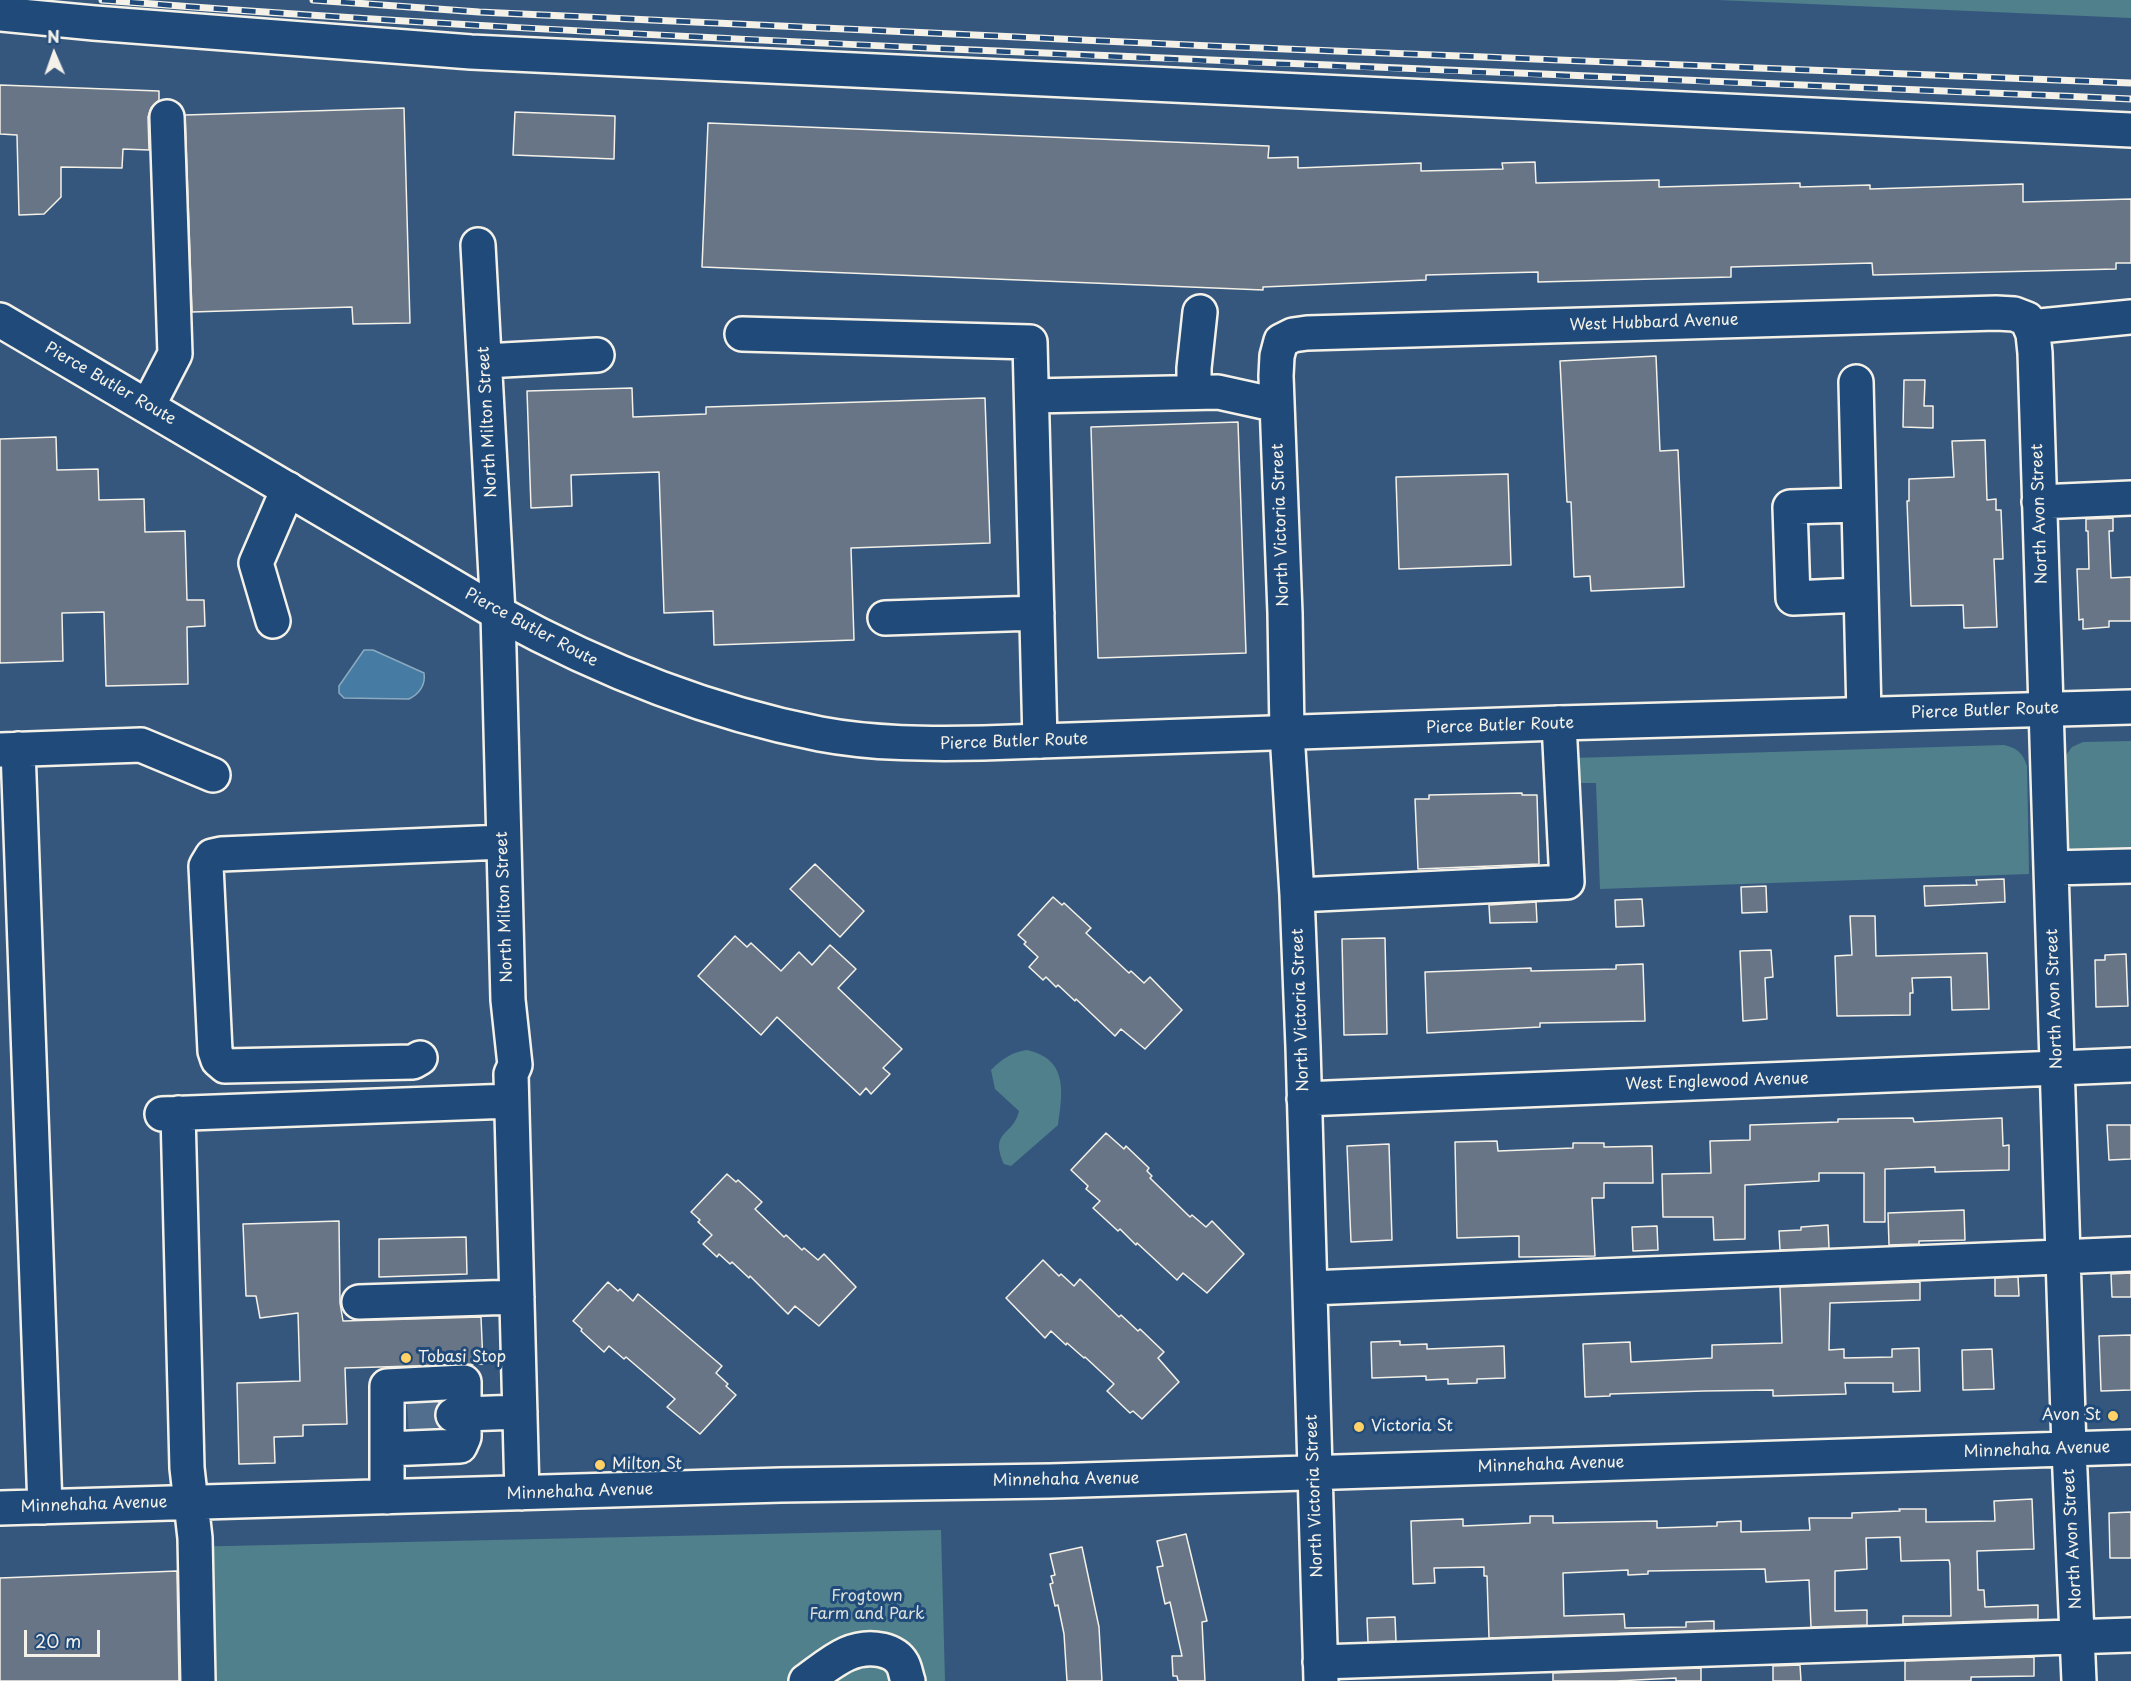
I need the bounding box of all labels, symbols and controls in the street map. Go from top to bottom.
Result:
north arrow [24,24,84,84]
text: N [47,24,60,48]
street label: West Hubbard Avenue [1569,310,1739,336]
street label: Pierce Butler Route [41,339,179,429]
street label: North Milton Street [474,346,502,498]
street label: North Victoria Street [1269,443,1293,607]
street label: North Avon Street [2028,443,2052,585]
street label: Pierce Butler Route [461,585,601,671]
street label: Pierce Butler Route [1911,699,2059,723]
street label: Pierce Butler Route [1426,714,1574,738]
street label: Pierce Butler Route [940,730,1088,754]
street label: North Milton Street [493,831,517,983]
street label: North Victoria Street [1289,928,1313,1092]
street label: North Avon Street [2043,928,2067,1070]
street label: West Englewood Avenue [1625,1069,1809,1095]
place label: Tobasi Stop [418,1348,506,1368]
marker: Tobasi Stop [399,1351,413,1365]
place label: Avon St [2042,1406,2101,1426]
marker: Avon St [2106,1409,2120,1423]
street label: North Victoria Street [1303,1414,1327,1578]
place label: Victoria St [1371,1417,1453,1437]
marker: Victoria St [1352,1420,1366,1434]
street label: Minnehaha Avenue [1963,1438,2111,1462]
street label: Minnehaha Avenue [1477,1453,1625,1477]
place label: Milton St [612,1455,682,1475]
marker: Milton St [593,1458,607,1472]
street label: North Avon Street [2060,1468,2086,1610]
street label: Minnehaha Avenue [992,1469,1140,1491]
street label: Minnehaha Avenue [506,1480,654,1504]
street label: Minnehaha Avenue [20,1493,168,1517]
park label: Frogtown Farm and Park [809,1587,925,1625]
scale bar [27,1618,104,1656]
text: 20 m [35,1627,81,1654]

